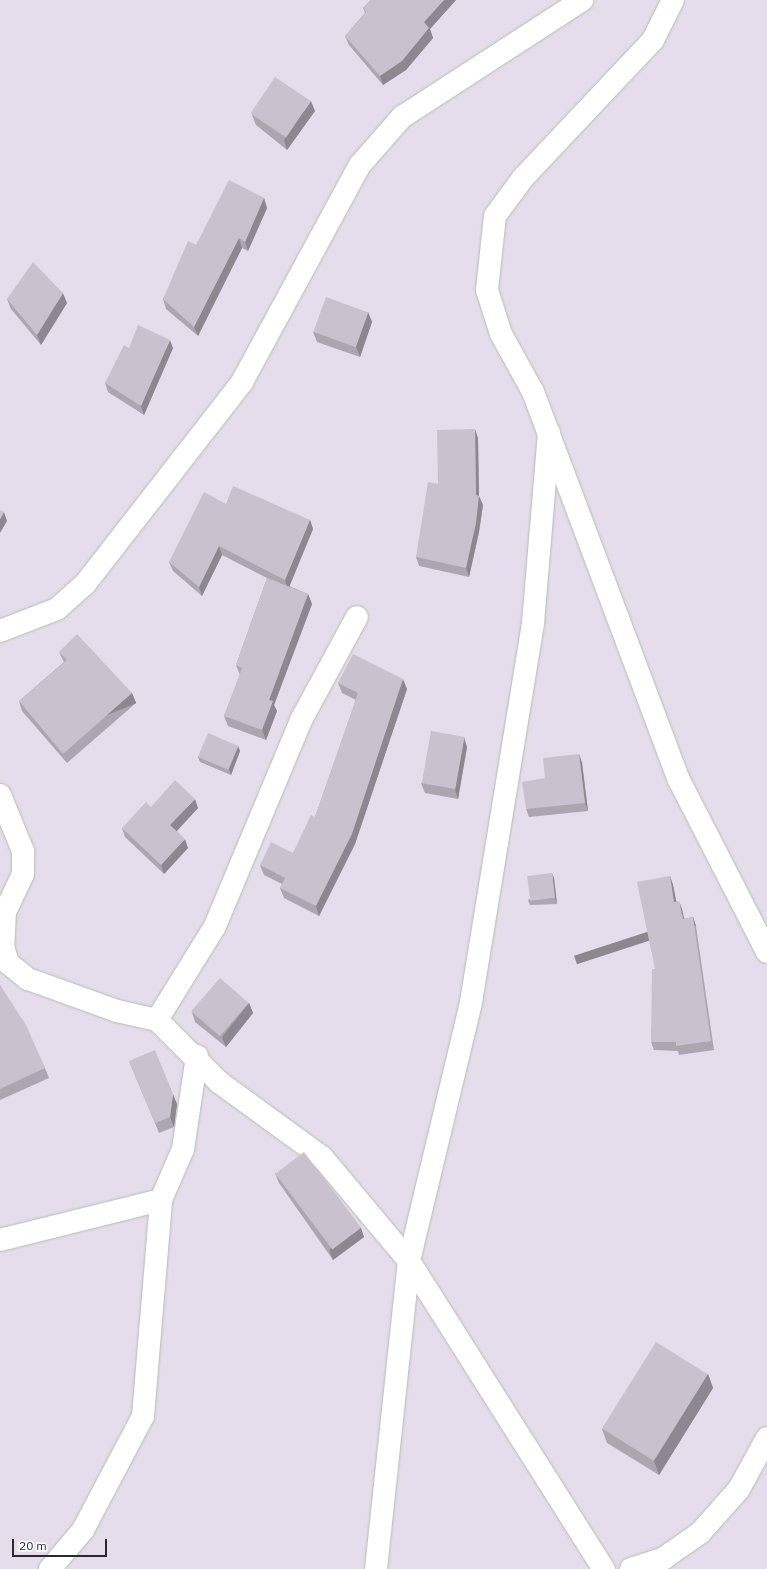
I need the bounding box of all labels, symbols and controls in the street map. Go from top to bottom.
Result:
scale bar [14,1531,109,1557]
text: 20 m [19,1538,47,1553]

